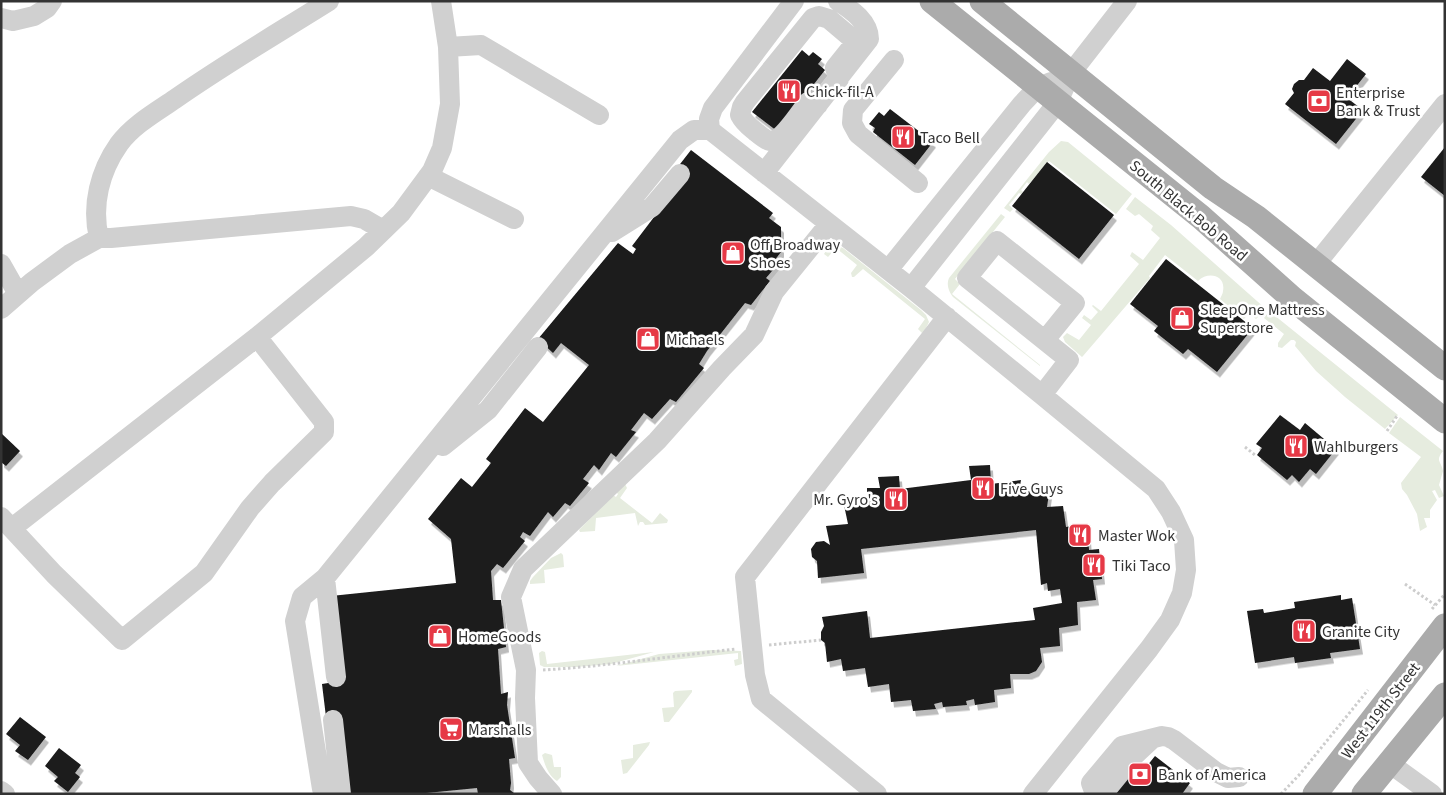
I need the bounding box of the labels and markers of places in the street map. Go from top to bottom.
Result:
restaurant icon: Chick-fil-A [776,78,802,104]
place label: Chick-fil-A [806,81,874,103]
place label: Enterprise Bank & Trust [1336,82,1421,122]
bank icon: Enterprise Bank & Trust [1306,88,1332,114]
restaurant icon: Taco Bell [890,124,916,150]
place label: Taco Bell [920,127,980,149]
place label: Off Broadway Shoes [750,234,841,274]
shop icon: Off Broadway Shoes [720,240,746,266]
place label: SleepOne Mattress Superstore [1200,299,1325,339]
shop icon: SleepOne Mattress Superstore [1169,305,1195,331]
shop icon: Michaels [635,326,661,352]
place label: Michaels [666,329,725,351]
restaurant icon: Wahlburgers [1283,433,1309,459]
place label: Wahlburgers [1314,436,1398,458]
restaurant icon: Five Guys [970,475,996,501]
place label: Five Guys [1000,478,1063,500]
restaurant icon: Mr. Gyro's [883,486,909,512]
place label: Mr. Gyro's [813,489,878,511]
restaurant icon: Master Wok [1067,522,1093,548]
place label: Master Wok [1098,525,1175,547]
restaurant icon: Tiki Taco [1081,552,1107,578]
place label: Tiki Taco [1112,555,1171,577]
restaurant icon: Granite City [1291,618,1317,644]
place label: Granite City [1322,621,1401,643]
shop icon: HomeGoods [427,623,453,649]
place label: HomeGoods [458,626,541,648]
supermarket icon: Marshalls [438,716,464,742]
place label: Marshalls [468,719,532,741]
bank icon: Bank of America [1127,761,1153,787]
place label: Bank of America [1158,764,1266,786]

